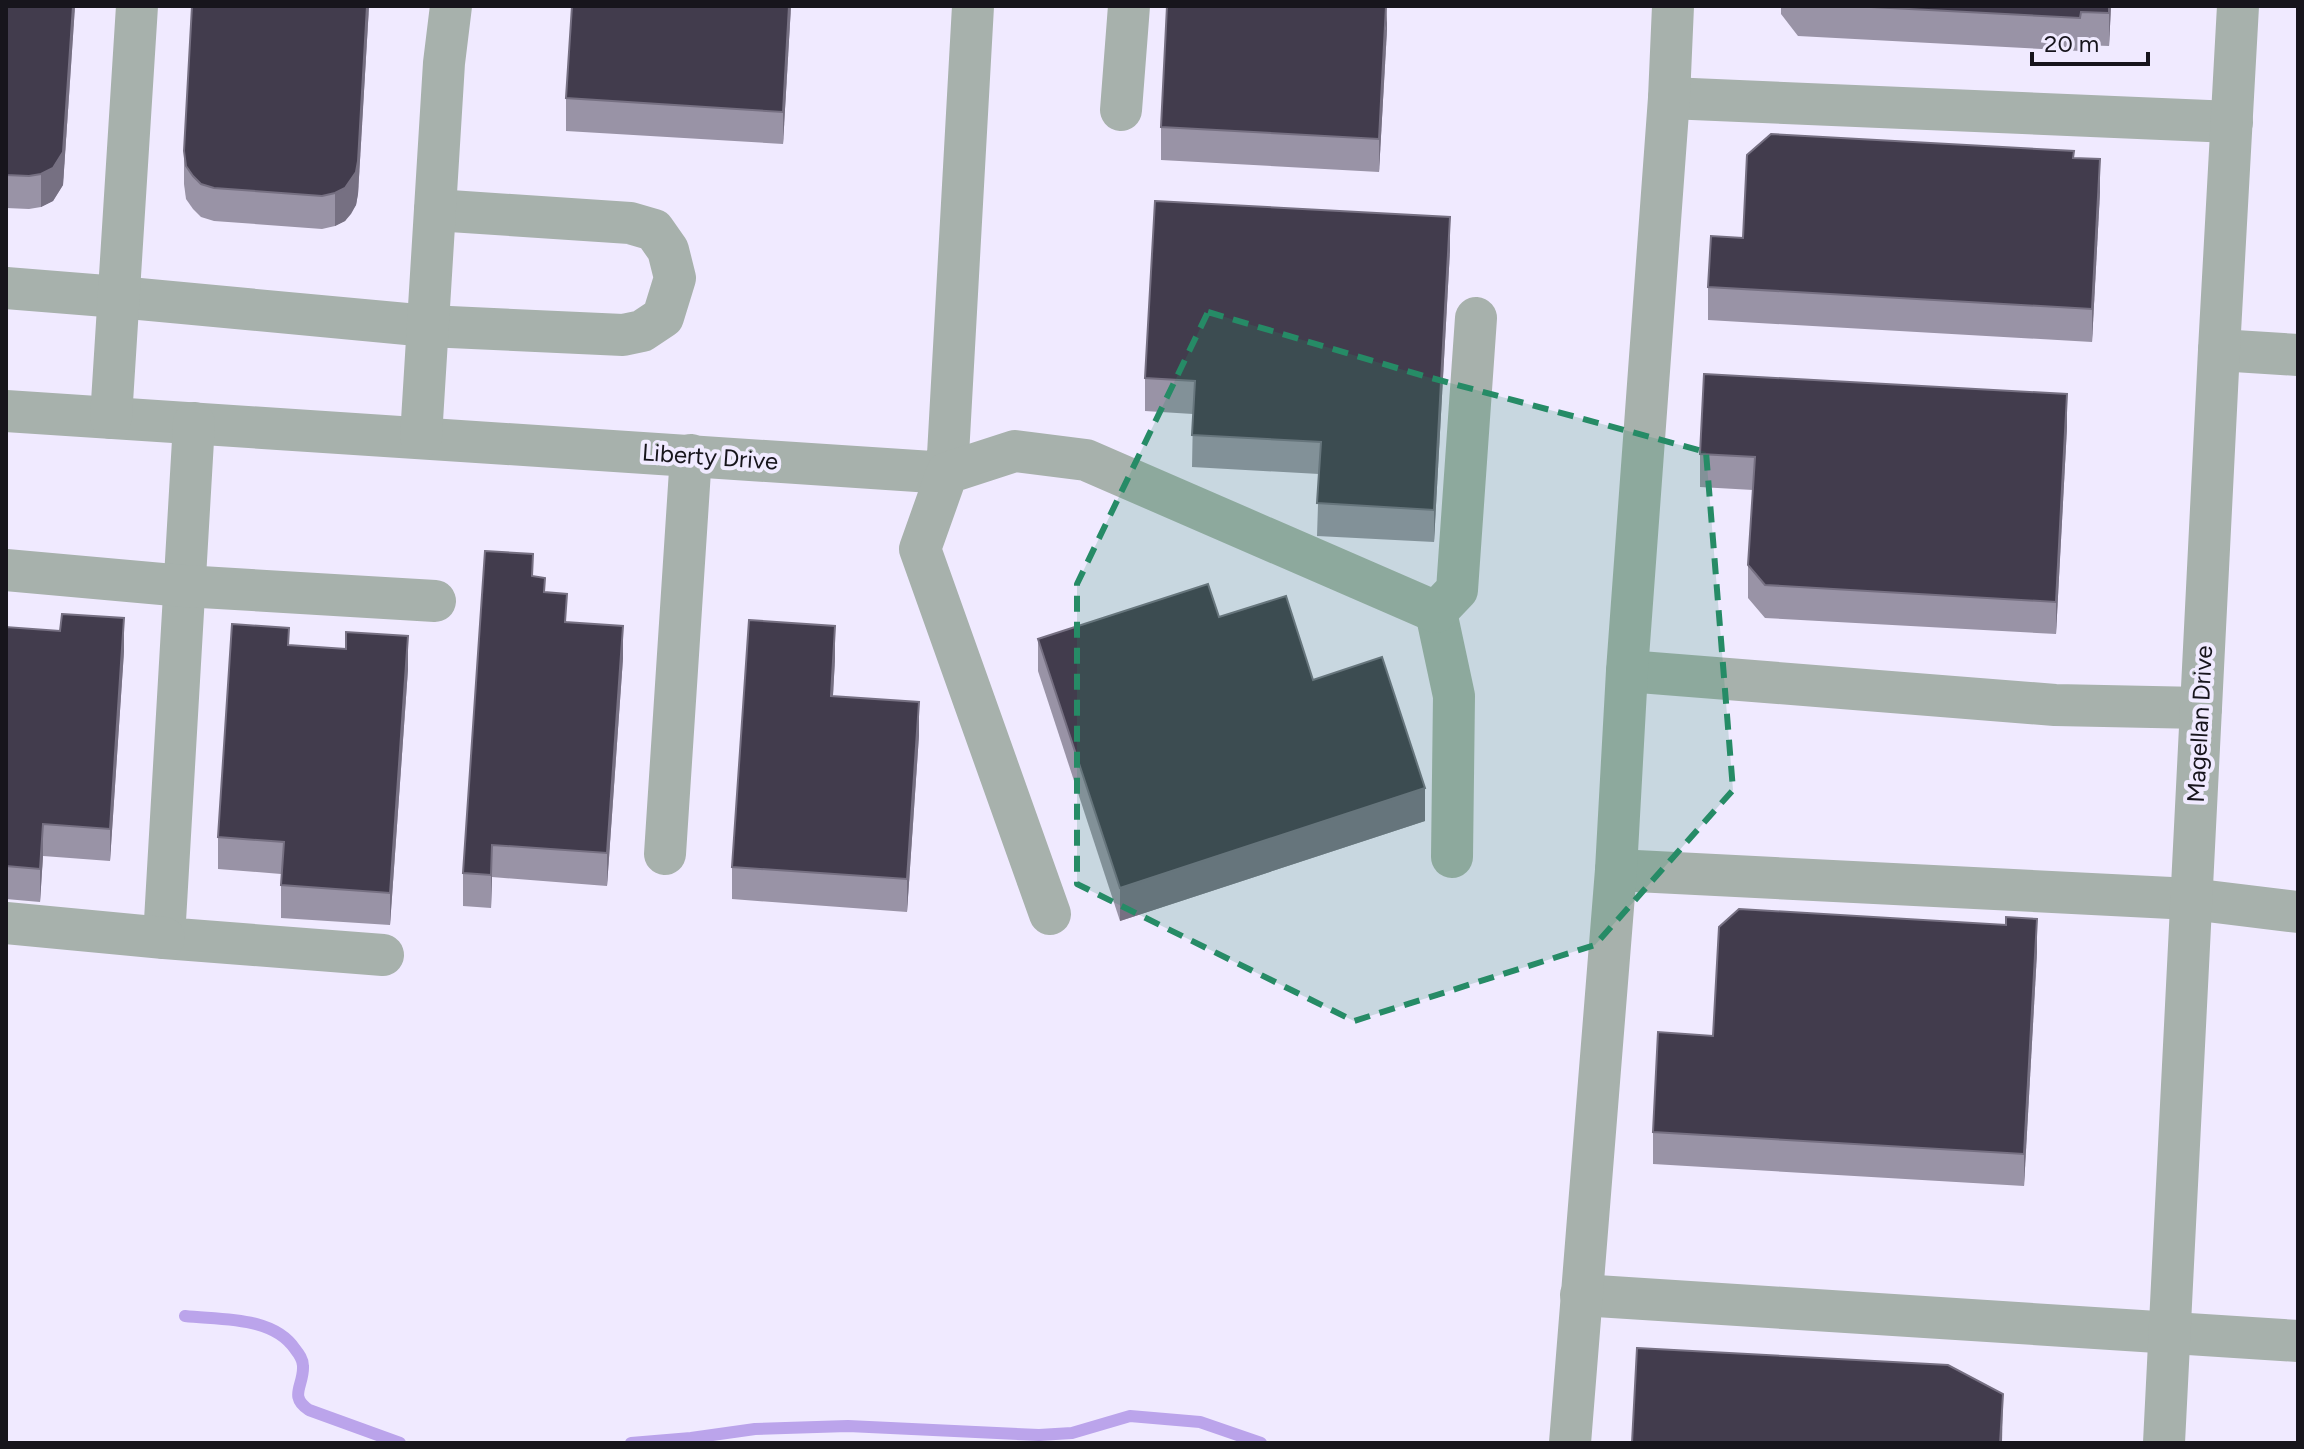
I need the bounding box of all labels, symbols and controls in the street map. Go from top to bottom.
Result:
scale bar [2032,16,2148,66]
text: 20 m [2044,29,2099,58]
street label: Liberty Drive [641,437,779,476]
street label: Magellan Drive [2181,645,2218,803]

